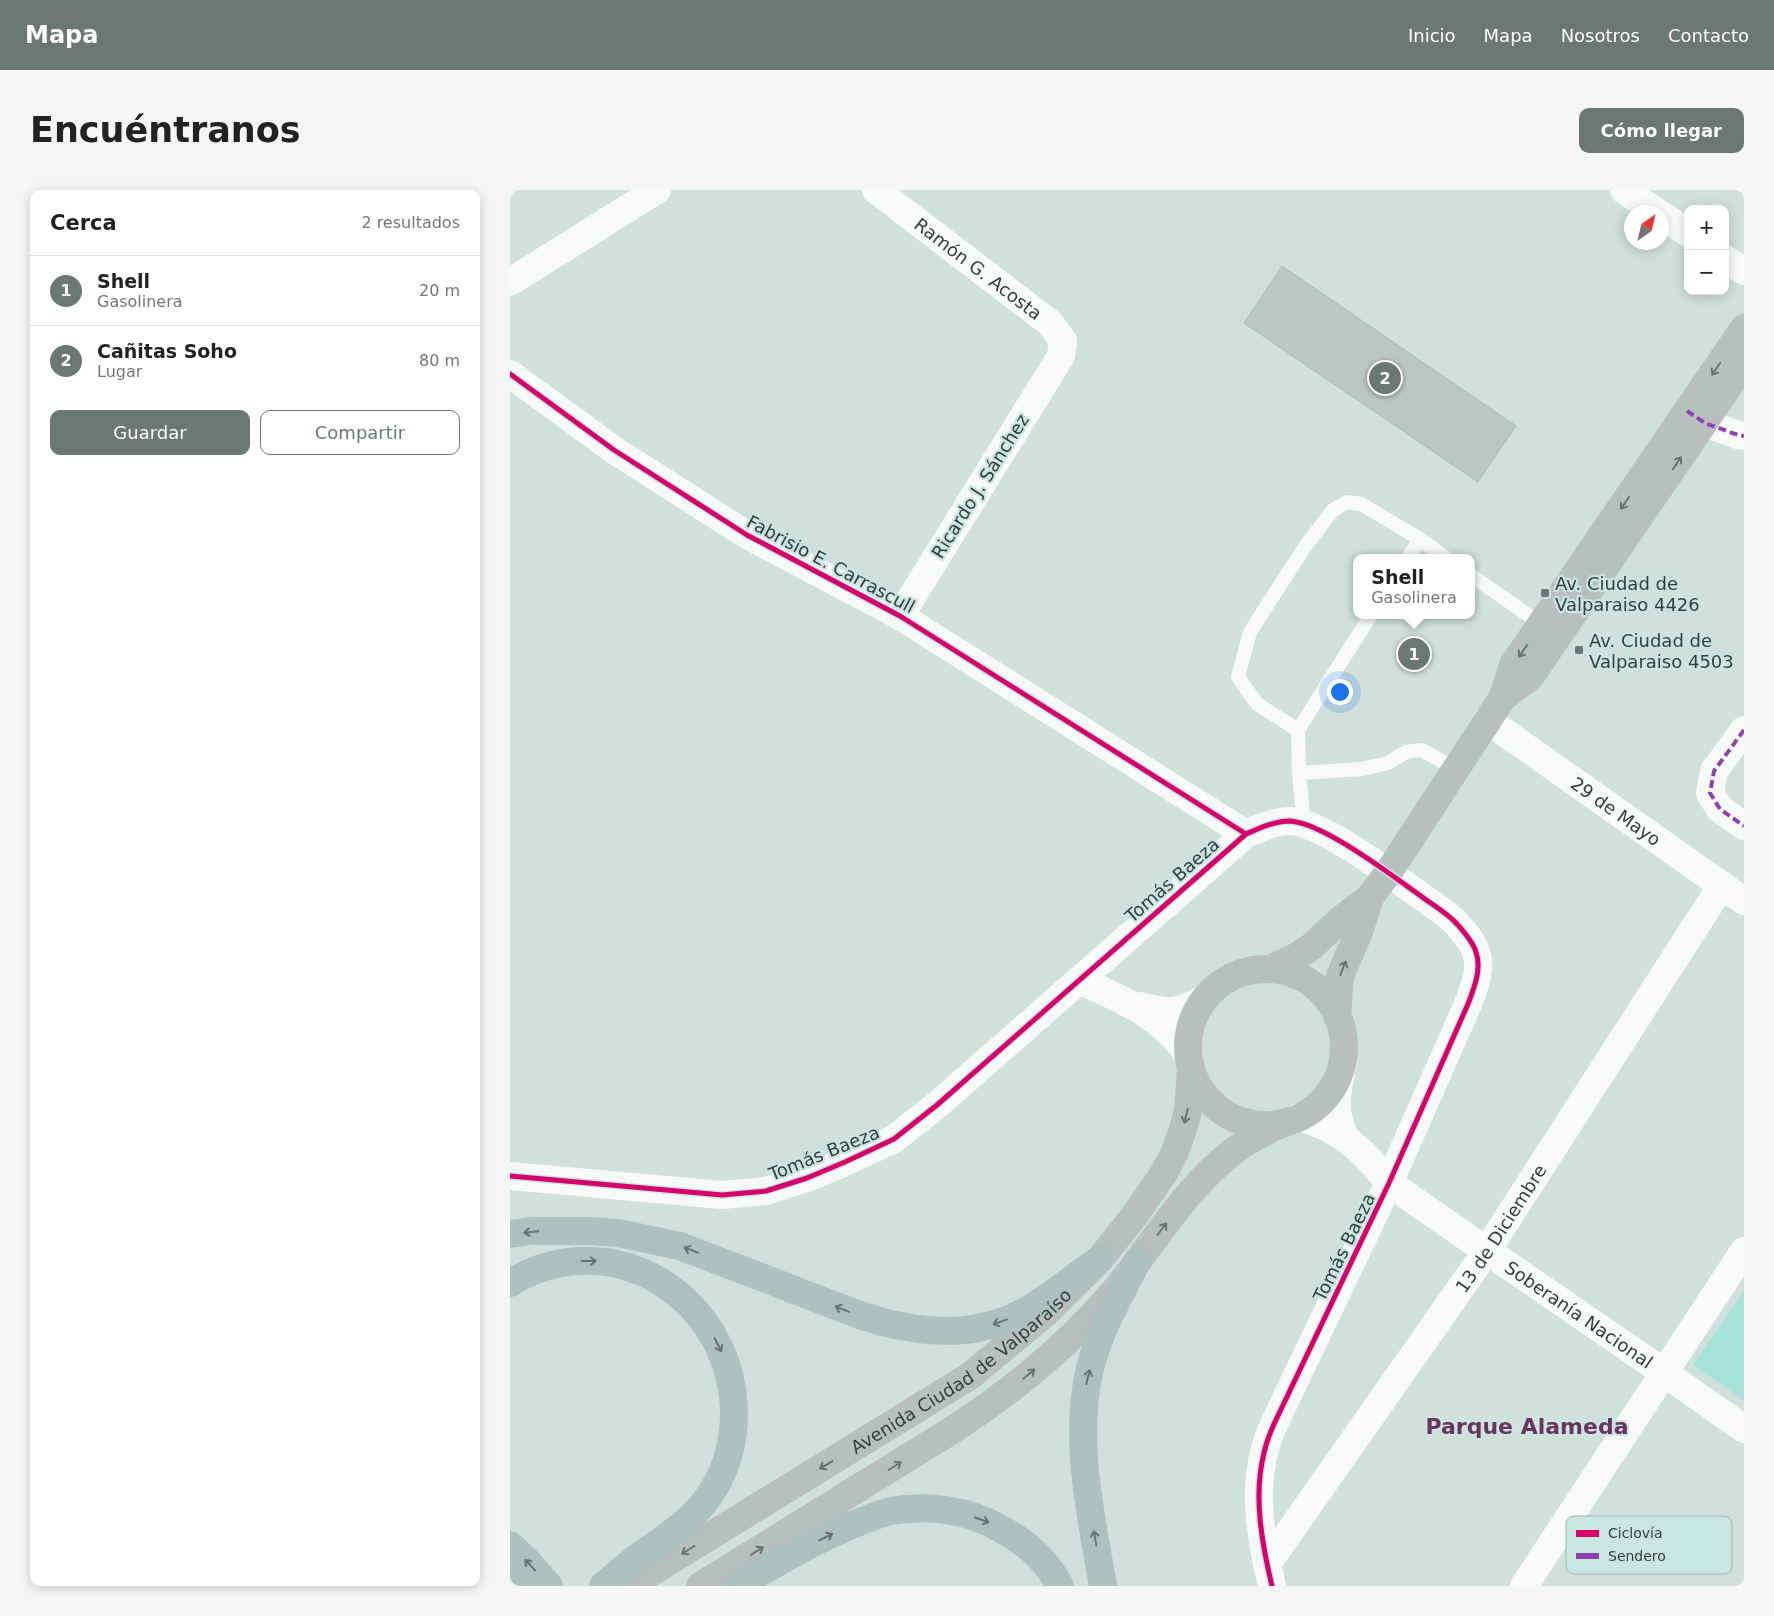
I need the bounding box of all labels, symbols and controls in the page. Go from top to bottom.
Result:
text: Mapa [25,21,98,49]
text: Inicio [1408,25,1456,46]
text: Mapa [1484,25,1533,46]
text: Nosotros [1561,25,1640,46]
text: Contacto [1668,25,1749,46]
button: Cómo llegar [1579,108,1744,153]
text: Encuéntranos [30,110,301,150]
north arrow [1624,205,1669,250]
map controls [1684,205,1729,295]
button: + [1684,205,1729,250]
text: Cerca [50,211,117,235]
text: 2 resultados [361,213,460,232]
street label: Ramón G. Acosta [911,213,1046,324]
button: − [1684,250,1729,295]
text: Shell [97,270,150,292]
text: 1 [60,281,72,300]
text: 20 m [419,281,460,300]
text: Gasolinera [97,292,183,311]
text: Cañitas Soho [97,340,237,362]
text: 2 [60,351,72,370]
text: 80 m [419,351,460,370]
pin: 2 [1369,359,1401,397]
one-way arrow [1711,361,1721,375]
text: Lugar [97,362,142,381]
button: Guardar [50,410,250,455]
button: Compartir [260,410,460,455]
street label: Ricardo J. Sánchez [927,410,1033,562]
one-way arrow [1672,456,1682,470]
one-way arrow [1620,495,1630,509]
street label: Fabrisio E. Carrascull [743,511,919,617]
popup [1353,554,1475,619]
text: Shell [1371,566,1424,588]
place label: Av. Ciudad de Valparaiso 4426 [1555,573,1700,615]
marker: Av. Ciudad de Valparaiso 4426 [1539,587,1551,599]
text: Gasolinera [1371,588,1457,607]
place label: Av. Ciudad de Valparaiso 4503 [1589,630,1734,672]
pin: 1 [1398,635,1430,673]
one-way arrow [1518,644,1528,658]
marker: Av. Ciudad de Valparaiso 4503 [1573,644,1585,656]
your location [1327,679,1353,705]
street label: 29 de Mayo [1567,772,1665,850]
street label: Tomás Baeza [1120,834,1223,927]
one-way arrow [1339,961,1349,976]
one-way arrow [1181,1108,1190,1124]
street label: Tomás Baeza [765,1121,882,1185]
street label: 13 de Diciembre [1451,1160,1550,1296]
street label: Tomás Baeza [1308,1190,1379,1305]
one-way arrow [1156,1223,1167,1236]
one-way arrow [523,1227,539,1237]
one-way arrow [684,1245,699,1254]
one-way arrow [581,1256,597,1266]
street label: Soberanía Nacional [1501,1256,1657,1372]
street label: Avenida Ciudad de Valparaíso [847,1284,1075,1458]
one-way arrow [835,1304,850,1313]
one-way arrow [993,1318,1008,1327]
one-way arrow [714,1337,723,1352]
one-way arrow [1022,1369,1035,1380]
one-way arrow [1084,1369,1094,1385]
district label: Parque Alameda [1425,1414,1629,1439]
one-way arrow [820,1460,834,1470]
one-way arrow [887,1460,901,1470]
one-way arrow [974,1516,989,1525]
legend [1566,1516,1732,1574]
text: Ciclovía [1608,1525,1663,1541]
one-way arrow [1090,1530,1100,1546]
one-way arrow [818,1531,833,1541]
one-way arrow [681,1545,695,1555]
one-way arrow [749,1546,763,1556]
text: Sendero [1608,1548,1666,1564]
one-way arrow [524,1559,536,1571]

